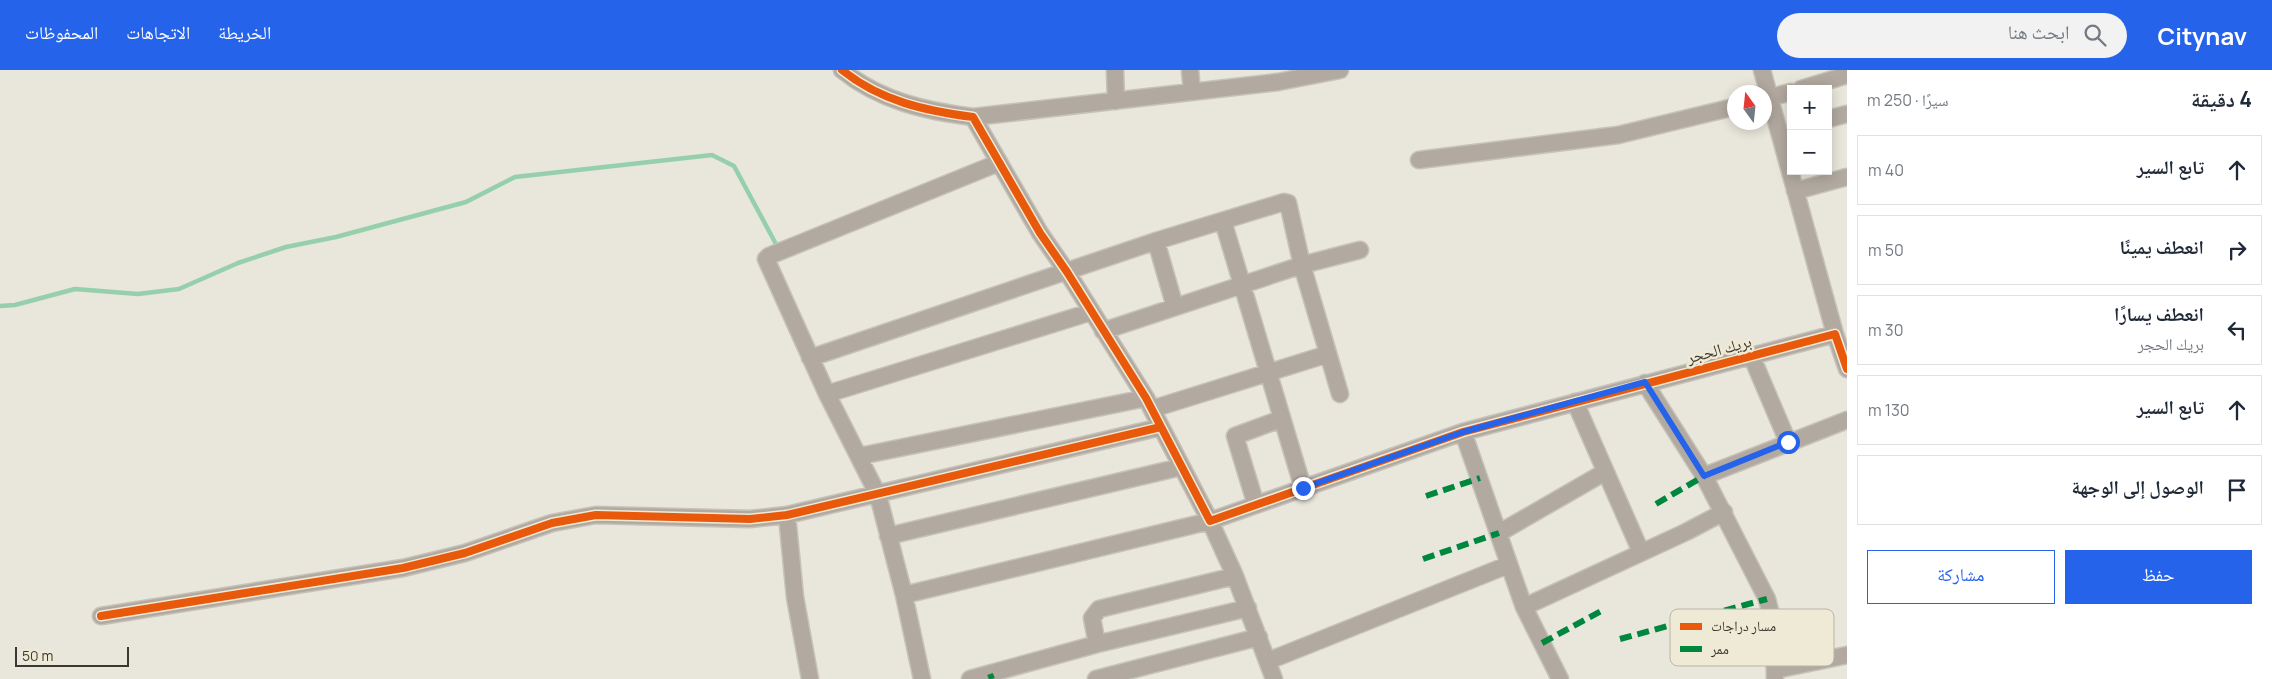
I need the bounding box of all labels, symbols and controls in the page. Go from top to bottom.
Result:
search box [1777,13,2127,58]
text: ابحث هنا [2008,19,2069,45]
text: Citynav [2157,19,2247,52]
text: المحفوظات [25,20,98,44]
text: الاتجاهات [126,20,190,44]
text: الخريطة [218,20,271,44]
icon: search [2081,21,2109,49]
north arrow [1727,85,1772,130]
map controls [1787,85,1832,175]
button: + [1787,85,1832,130]
text: 4 دقيقة [2191,85,2252,113]
text: سيرًا · 250 m [1867,89,1949,111]
button: − [1787,130,1832,175]
text: تابع السير [2137,154,2204,180]
icon: ahead [2223,156,2251,184]
text: 40 m [1868,159,1904,181]
text: انعطف يمينًا [2120,234,2204,260]
icon: right [2223,236,2251,264]
text: 50 m [1868,239,1904,261]
text: انعطف يسارًا [2114,301,2204,327]
icon: left [2223,316,2251,344]
text: 30 m [1868,319,1903,341]
street label: بريك الحجر [1683,330,1754,368]
text: بريك الحجر [2138,333,2204,355]
text: تابع السير [2137,394,2204,420]
icon: ahead [2223,396,2251,424]
text: 130 m [1868,399,1910,421]
route start [1777,431,1800,454]
text: الوصول إلى الوجهة [2071,474,2204,500]
icon: arrive [2223,476,2251,504]
route end [1292,477,1315,500]
button: مشاركة [1867,550,2055,604]
button: حفظ [2065,550,2252,604]
legend [1670,609,1834,666]
text: مسار دراجات [1711,616,1776,635]
text: ممر [1710,639,1729,658]
scale bar [15,644,129,667]
text: 50 m [22,646,53,665]

